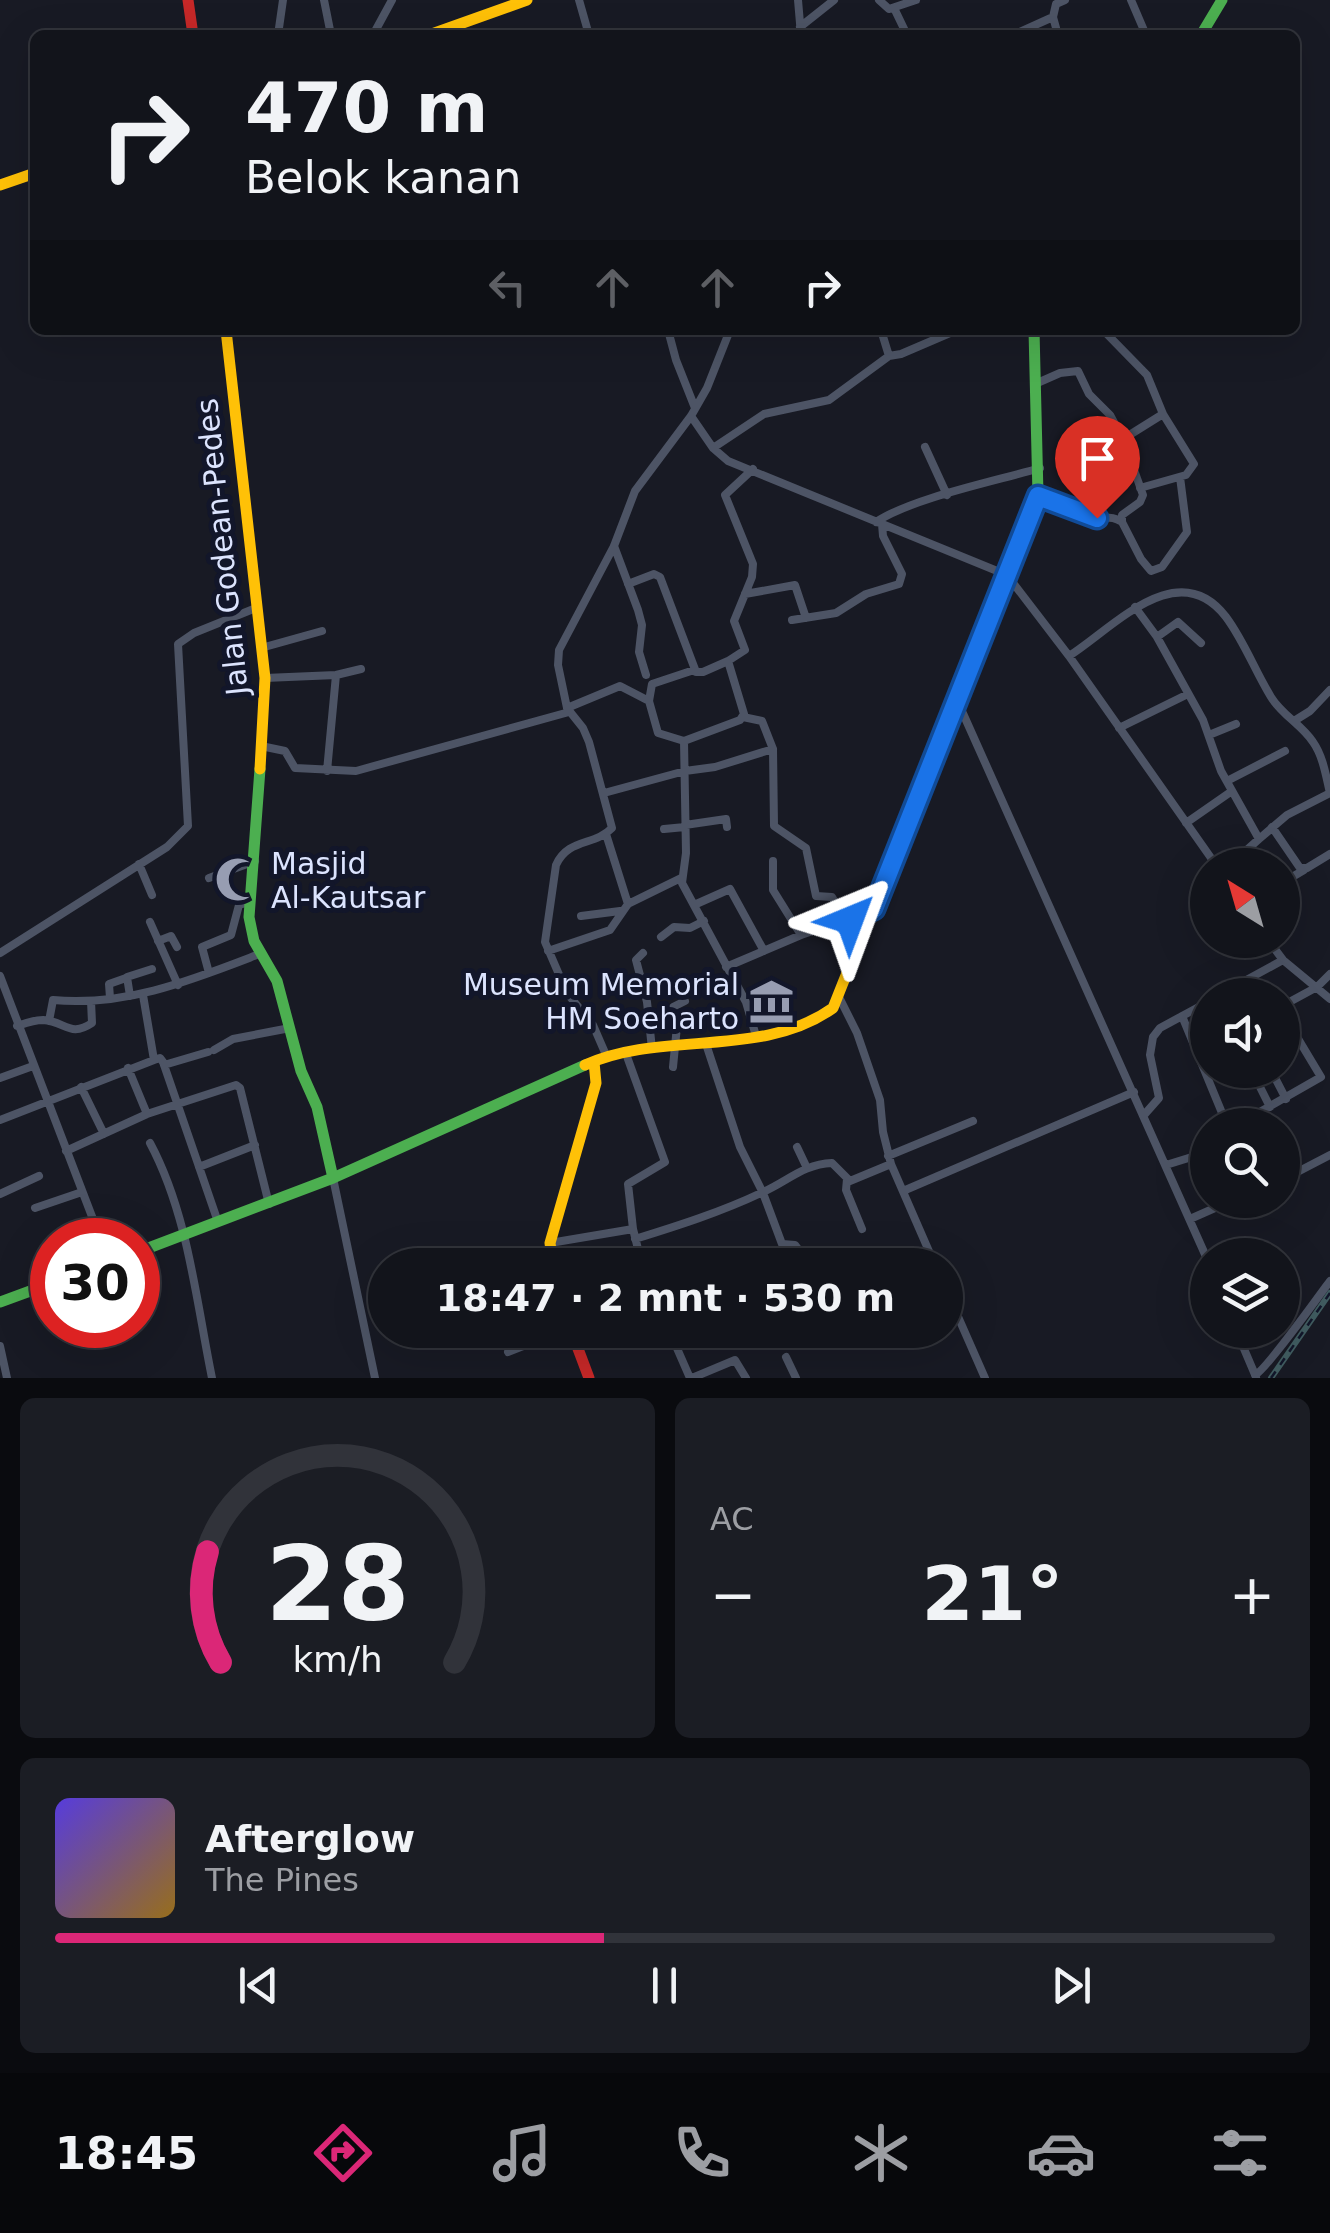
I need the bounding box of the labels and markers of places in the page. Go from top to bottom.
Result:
pin [1055,416,1140,519]
place label: Masjid Al-Kautsar [271,846,426,915]
mosque icon: Masjid Al-Kautsar [214,856,262,904]
place label: Museum Memorial HM Soeharto [463,967,739,1036]
museum icon: Museum Memorial HM Soeharto [748,977,796,1025]

